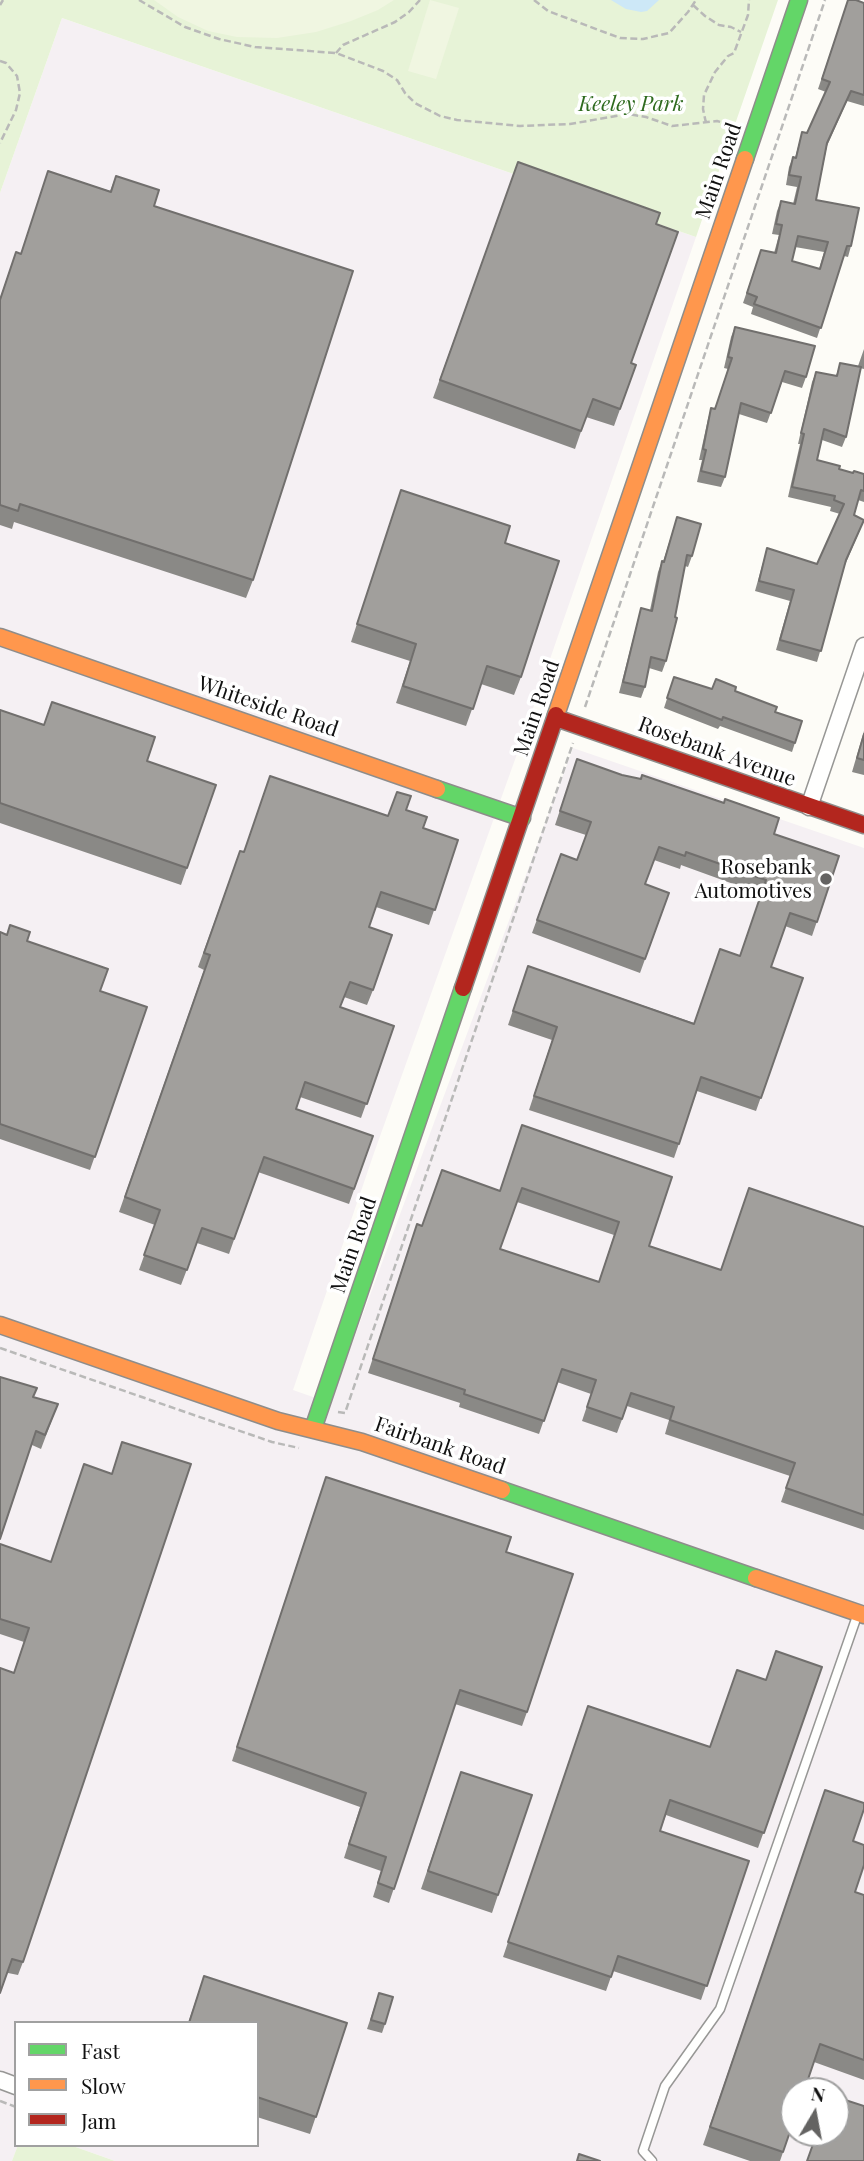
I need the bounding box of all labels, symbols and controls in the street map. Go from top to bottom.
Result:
park label: Keeley Park [579,91,683,117]
street label: Main Road [691,119,747,223]
street label: Main Road [509,656,565,760]
street label: Whiteside Road [195,671,341,743]
street label: Rosebank Avenue [635,712,799,792]
place label: Rosebank Automotives [694,854,812,904]
marker: Rosebank Automotives [818,871,834,887]
street label: Main Road [326,1193,382,1297]
street label: Fairbank Road [371,1412,509,1480]
legend [14,2021,259,2147]
text: Fast [81,2036,120,2064]
text: Slow [81,2071,126,2099]
north arrow [780,2077,850,2147]
text: N [809,2079,827,2107]
text: Jam [81,2106,117,2134]

